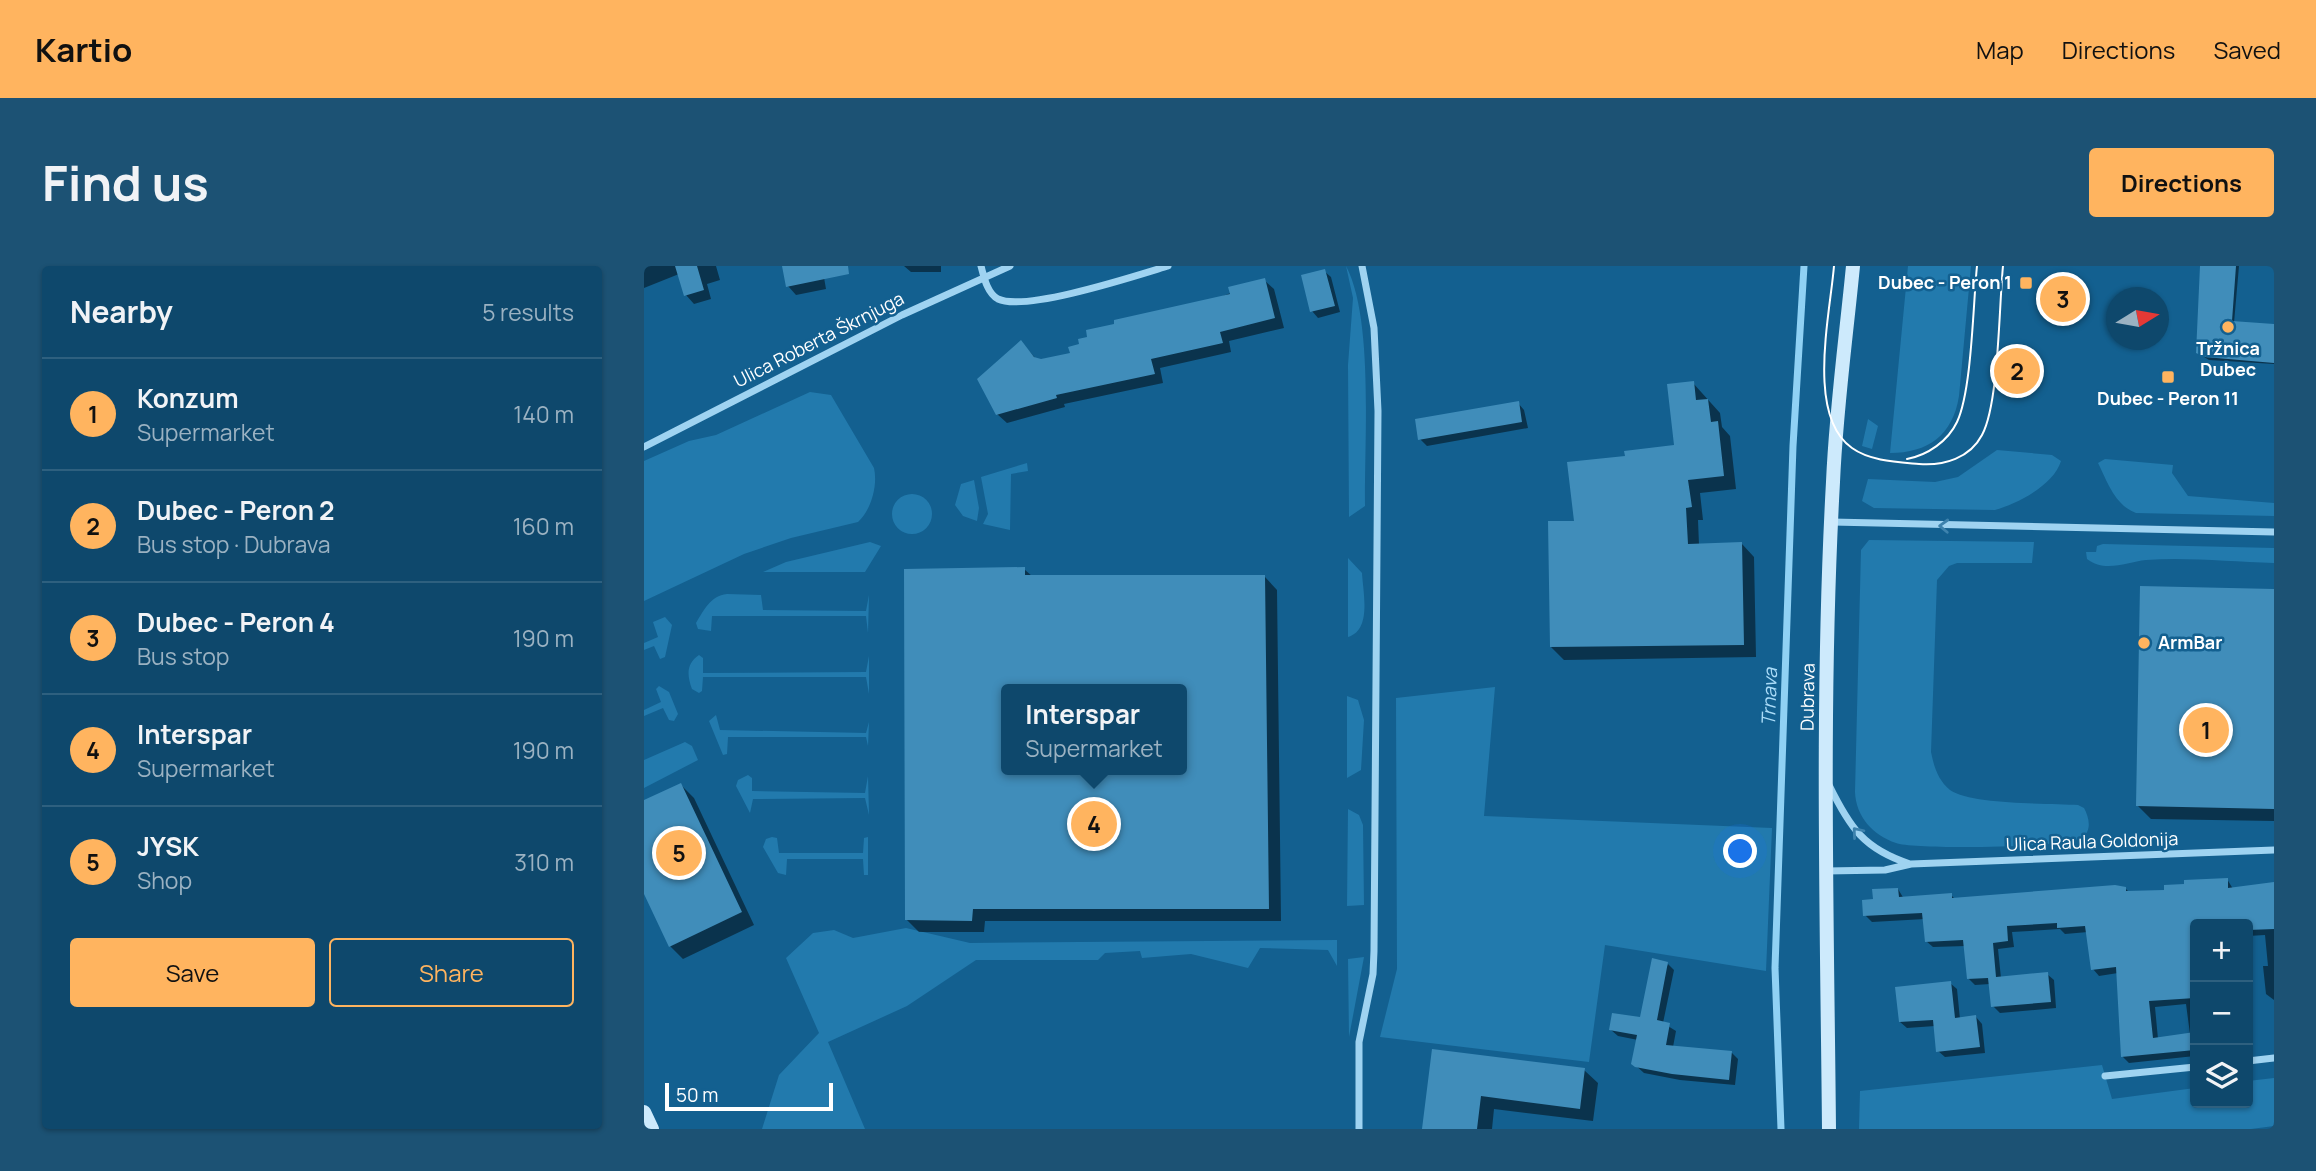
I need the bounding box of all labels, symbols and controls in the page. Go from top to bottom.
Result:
text: Kartio [35,27,132,72]
text: Map [1976,33,2024,66]
text: Directions [2062,33,2175,66]
text: Saved [2213,33,2281,66]
button: Directions [2089,148,2274,217]
text: Find us [42,149,209,216]
place label: Dubec - Peron 1 [1878,270,2012,294]
pin: 3 [2040,273,2086,325]
marker: Dubec - Peron 1 [2018,275,2034,291]
street label: Ulica Roberta Škrnjuga [729,286,908,392]
north arrow [2106,287,2169,350]
text: Nearby [70,291,173,332]
text: 5 results [482,296,574,328]
marker: Tržnica Dubec [2220,319,2236,335]
place label: Tržnica Dubec [2196,336,2260,381]
pin: 2 [1994,345,2040,397]
marker: Dubec - Peron 11 [2160,369,2176,385]
text: Konzum [137,380,239,416]
place label: Dubec - Peron 11 [2097,386,2239,410]
text: 1 [88,398,98,430]
text: 140 m [513,398,574,430]
text: Supermarket [137,416,275,448]
text: Dubec - Peron 2 [137,492,335,528]
text: 2 [86,510,100,542]
text: 160 m [513,510,574,542]
one-way arrow [1938,518,1949,533]
text: Bus stop · Dubrava [137,528,331,560]
text: Dubec - Peron 4 [137,604,335,640]
text: 3 [86,622,100,654]
text: 190 m [513,622,574,654]
place label: ArmBar [2158,630,2222,654]
marker: ArmBar [2136,635,2152,651]
text: Bus stop [137,640,229,672]
street label: Dubrava [1794,663,1820,731]
water label: Trnava [1755,666,1783,727]
popup [1001,684,1187,775]
text: Interspar [1025,696,1140,732]
pin: 1 [2183,704,2229,756]
text: Interspar [137,716,252,752]
text: Supermarket [1025,732,1163,764]
text: 4 [86,734,100,766]
text: 190 m [513,734,574,766]
text: Supermarket [137,752,275,784]
pin: 4 [1071,798,1117,850]
street label: Ulica Raula Goldonija [2005,826,2179,856]
pin: 5 [656,827,702,879]
one-way arrow [1853,827,1866,840]
text: JYSK [137,828,199,864]
your location [1723,834,1757,868]
text: 5 [86,846,100,878]
text: 310 m [514,846,574,878]
text: Shop [137,864,192,896]
map controls [2190,919,2253,1108]
button: + [2190,919,2253,982]
button: Save [70,938,315,1007]
button: Share [329,938,574,1007]
button: − [2190,982,2253,1045]
button: layers [2190,1045,2253,1108]
scale bar [665,1080,833,1112]
text: 50 m [676,1082,718,1108]

